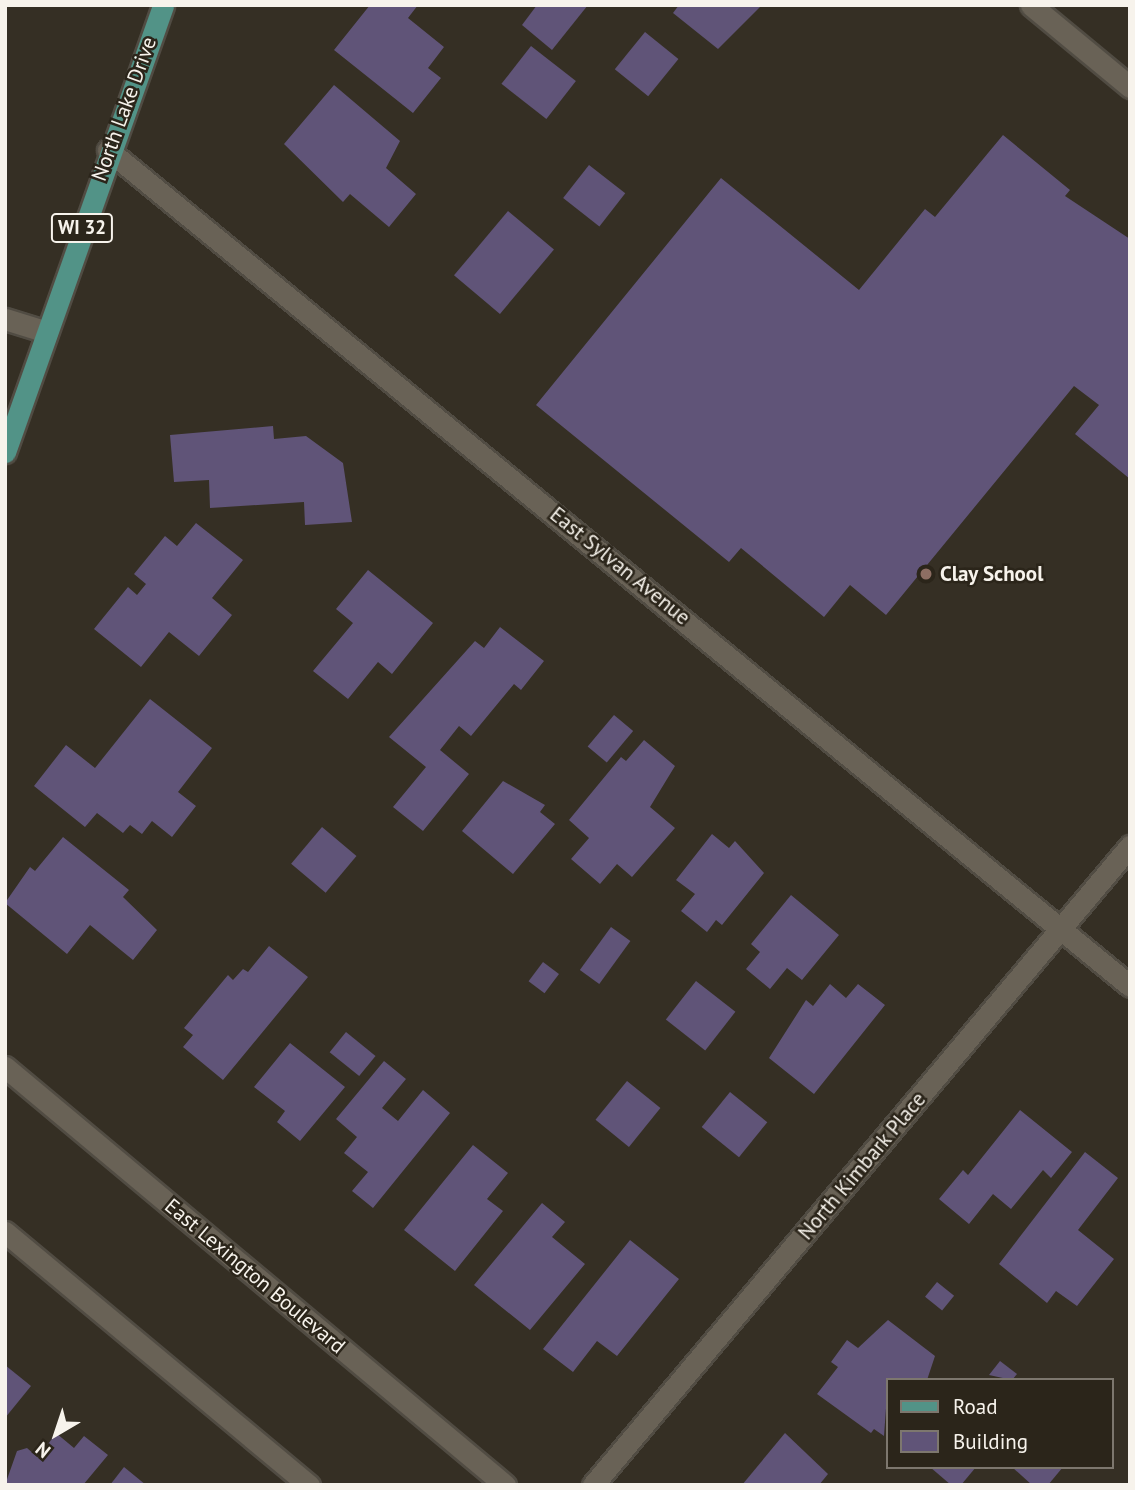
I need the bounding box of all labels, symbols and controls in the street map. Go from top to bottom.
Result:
street label: North Lake Drive [86,34,162,184]
road number: WI 32 [50,212,114,244]
street label: East Sylvan Avenue [545,502,695,630]
place label: Clay School [940,561,1044,587]
marker: Clay School [918,566,934,582]
street label: North Kimbark Place [793,1087,931,1245]
street label: East Lexington Boulevard [160,1193,350,1359]
legend [886,1378,1114,1469]
text: Road [953,1393,997,1420]
north arrow [21,1399,91,1469]
text: Building [953,1428,1028,1455]
text: N [30,1437,55,1464]

